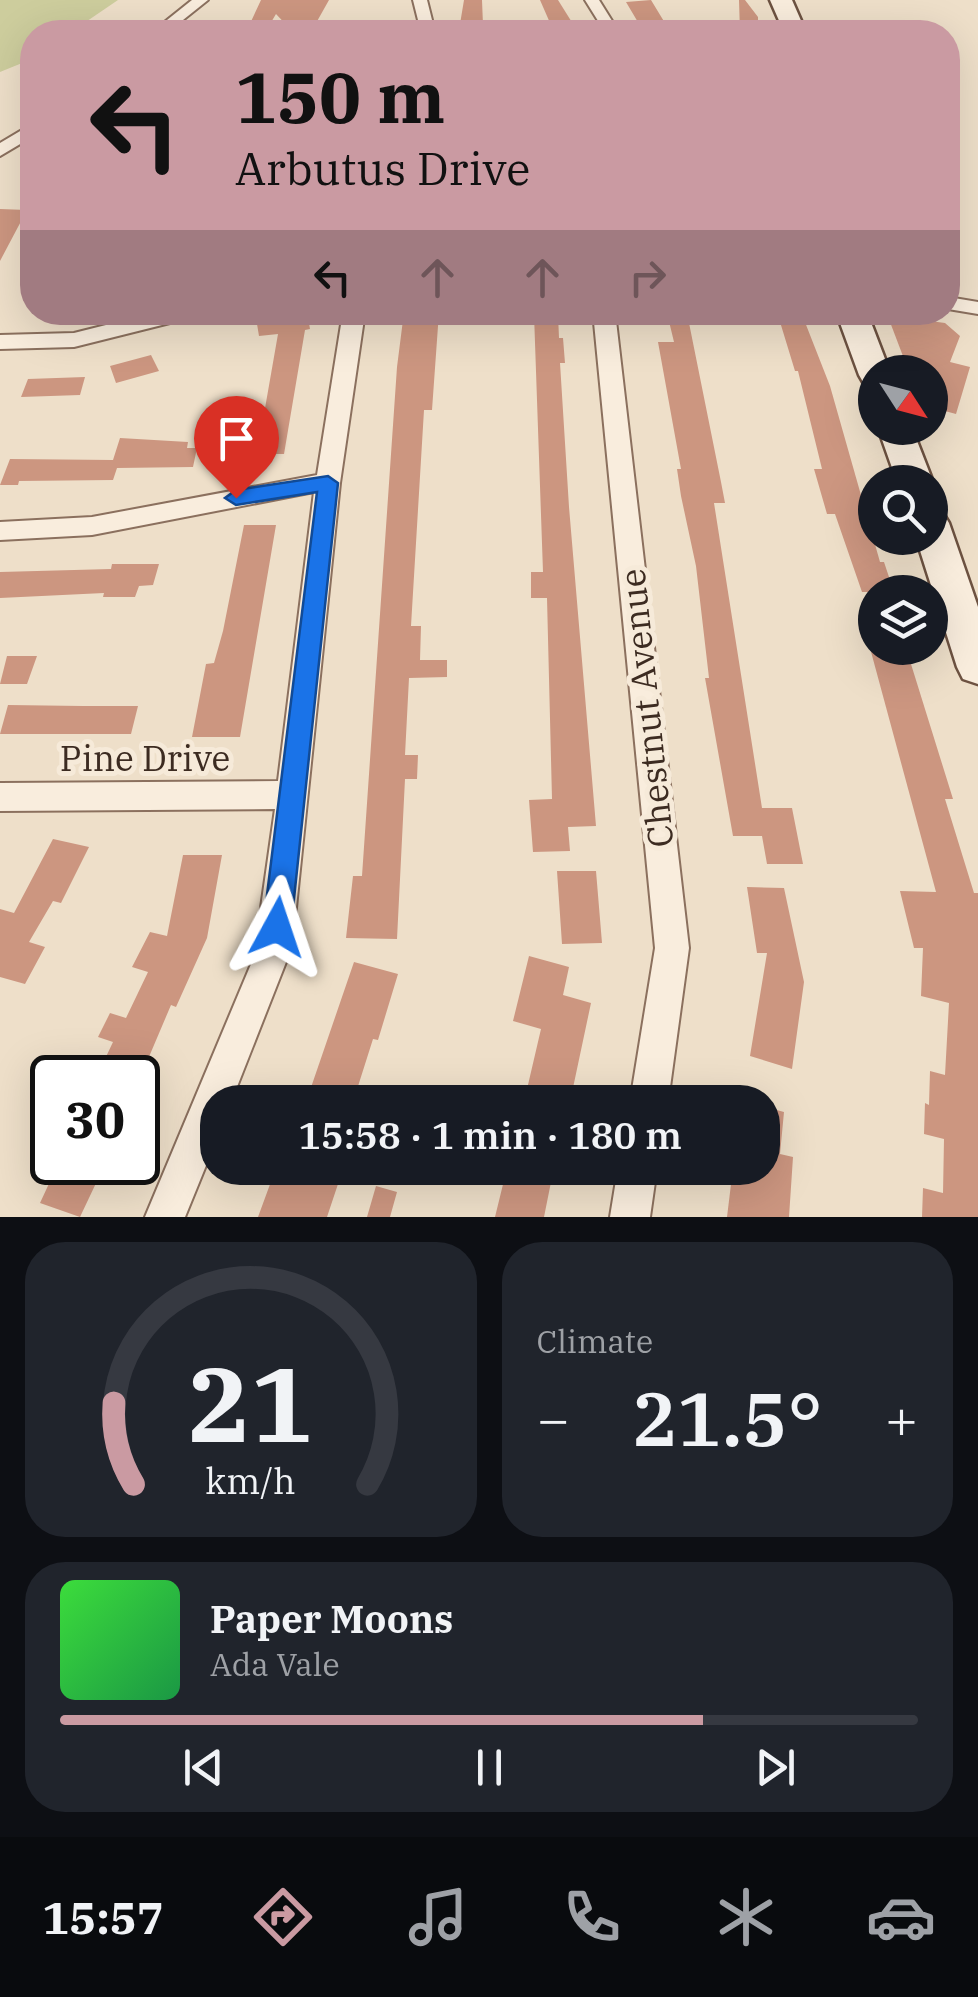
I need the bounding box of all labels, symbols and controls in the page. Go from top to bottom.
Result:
text: 150 m [235,51,445,142]
icon: left [70,60,200,190]
text: Arbutus Drive [235,139,530,197]
icon: left [305,250,360,305]
icon: ahead [410,250,465,305]
icon: ahead [515,250,570,305]
icon: right [620,250,675,305]
north arrow [858,355,948,445]
map controls [858,355,948,665]
pin [194,396,279,499]
icon: arrive [209,411,264,466]
button: search [858,465,948,555]
street label: Chestnut Avenue [608,566,684,850]
button: layers [858,575,948,665]
street label: Pine Drive [60,735,230,781]
position arrow [225,875,329,979]
speed limit sign: 30 [30,1055,160,1185]
text: 15:58 · 1 min · 180 m [298,1110,682,1159]
text: Climate [537,1320,653,1362]
text: 21 [188,1335,313,1471]
text: 21.5° [632,1369,823,1467]
text: − [537,1383,570,1454]
text: + [885,1383,918,1454]
text: km/h [206,1457,296,1504]
text: Paper Moons [210,1594,453,1643]
text: Ada Vale [210,1643,340,1685]
icon: previous [176,1740,231,1795]
icon: pause [462,1740,517,1795]
icon: next [748,1740,803,1795]
icon: directions [248,1882,318,1952]
icon: music [403,1882,473,1952]
icon: phone [557,1882,627,1952]
icon: climate [711,1882,781,1952]
icon: car [866,1882,936,1952]
text: 15:57 [42,1888,164,1946]

